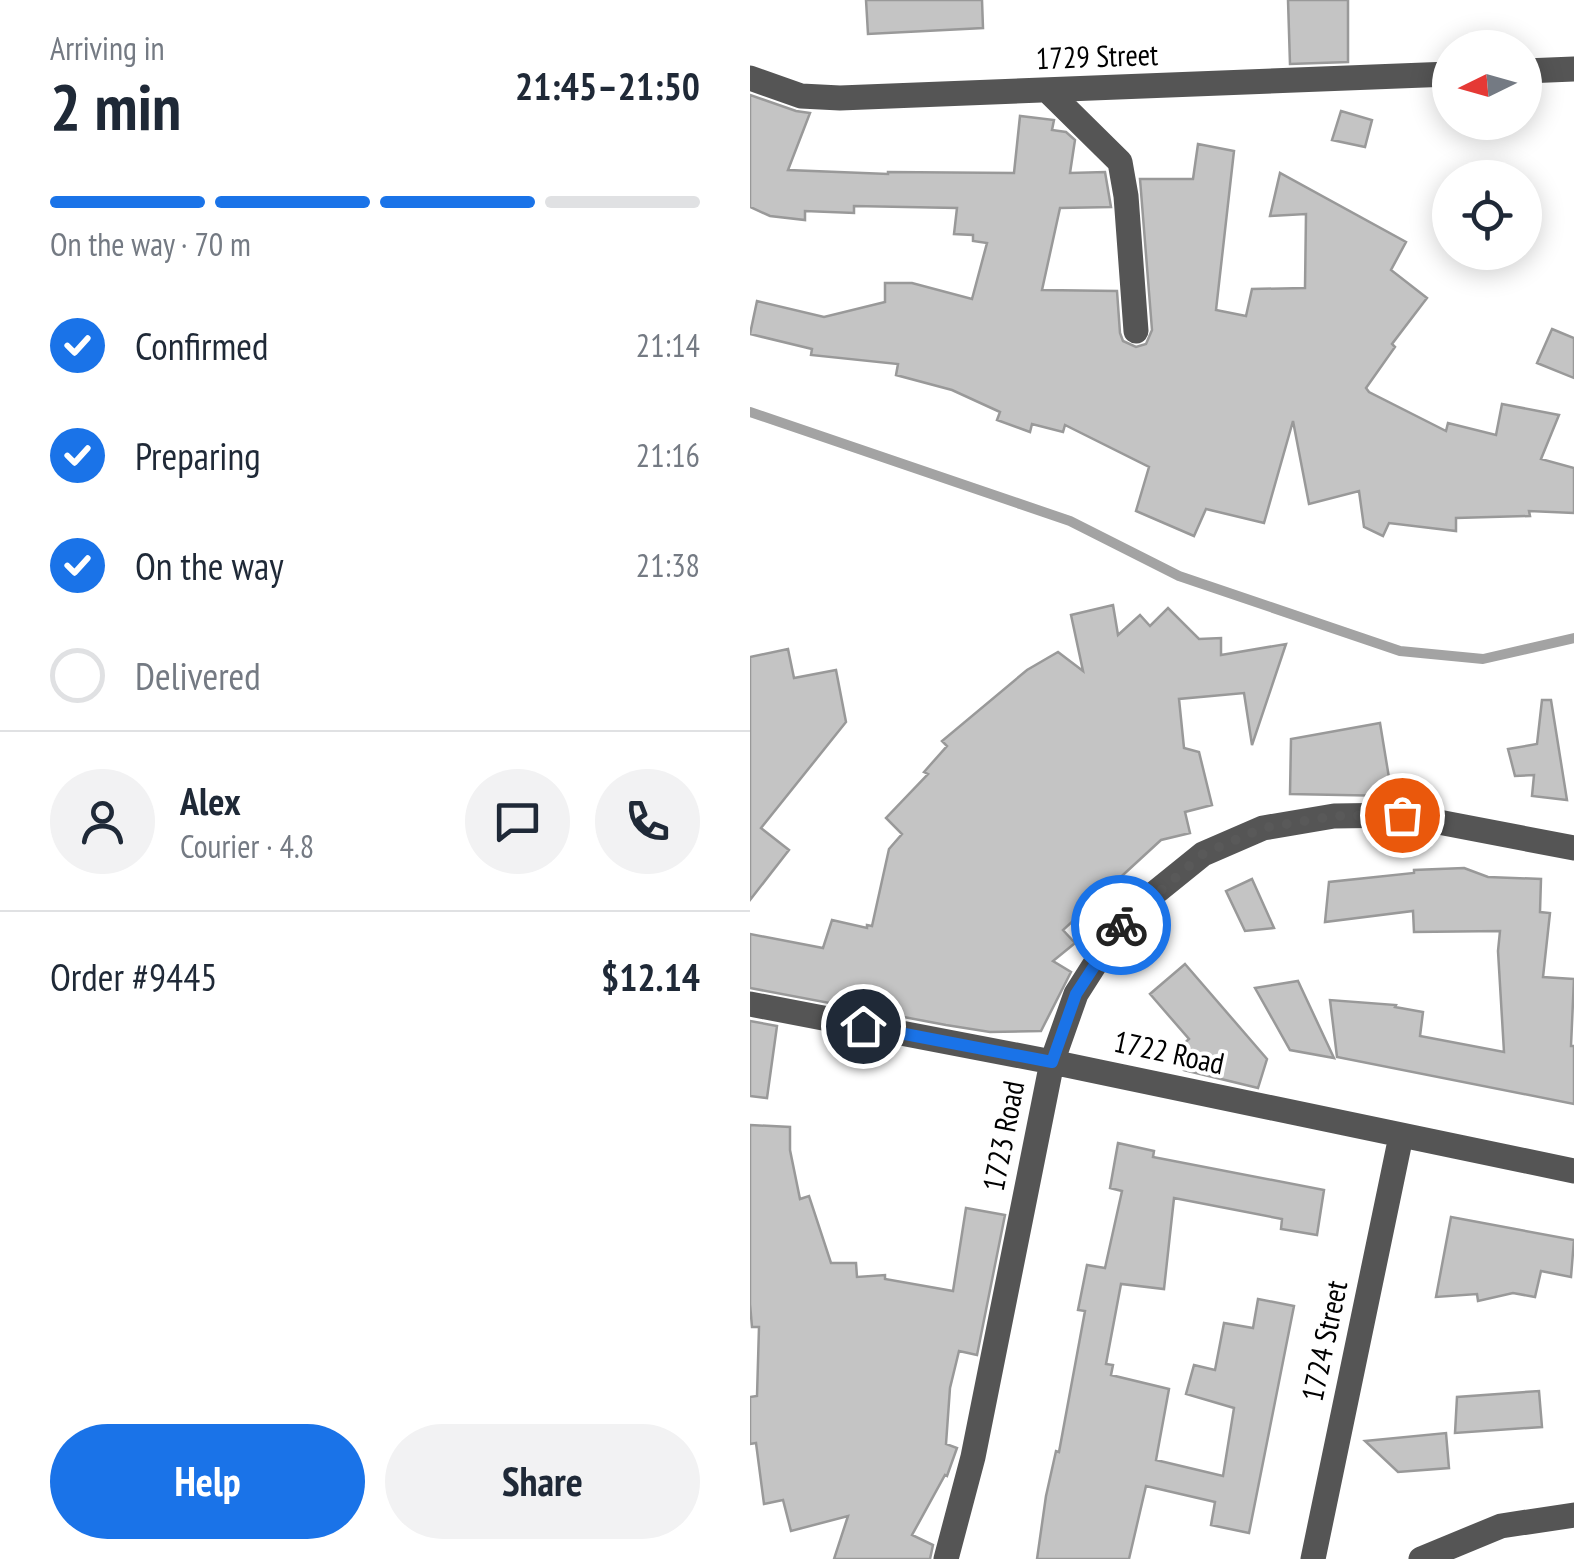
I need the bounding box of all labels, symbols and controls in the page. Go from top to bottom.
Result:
text: Arriving in [50,27,165,69]
north arrow [1432,30,1542,140]
map controls [1432,30,1542,270]
street label: 1729 Street [1035,34,1160,77]
text: 21:45–21:50 [515,61,700,110]
text: 2 min [50,64,181,148]
button: locate [1432,160,1542,270]
text: On the way · 70 m [50,223,251,265]
icon: check [50,318,105,373]
text: Confirmed [135,321,268,370]
text: 21:14 [636,324,700,366]
icon: check [50,428,105,483]
text: Preparing [135,431,261,480]
text: 21:16 [636,434,700,476]
icon: check [50,538,105,593]
text: On the way [135,541,283,590]
text: 21:38 [636,544,700,586]
text: Delivered [135,651,261,700]
button: person [50,769,155,874]
button: chat [465,769,570,874]
button: phone [595,769,700,874]
pin [1360,773,1445,858]
text: Alex [180,776,241,825]
icon: bag [1375,788,1430,843]
text: Courier · 4.8 [180,825,314,867]
courier [1071,875,1171,975]
icon: bike [1094,898,1149,953]
text: Order #9445 [50,952,217,1001]
text: $12.14 [601,952,700,1001]
pin [821,984,906,1069]
icon: home [836,999,891,1054]
street label: 1722 Road [1111,1021,1228,1082]
street label: 1723 Road [973,1077,1032,1194]
street label: 1724 Street [1292,1276,1355,1405]
button: Help [50,1424,365,1539]
button: Share [385,1424,700,1539]

